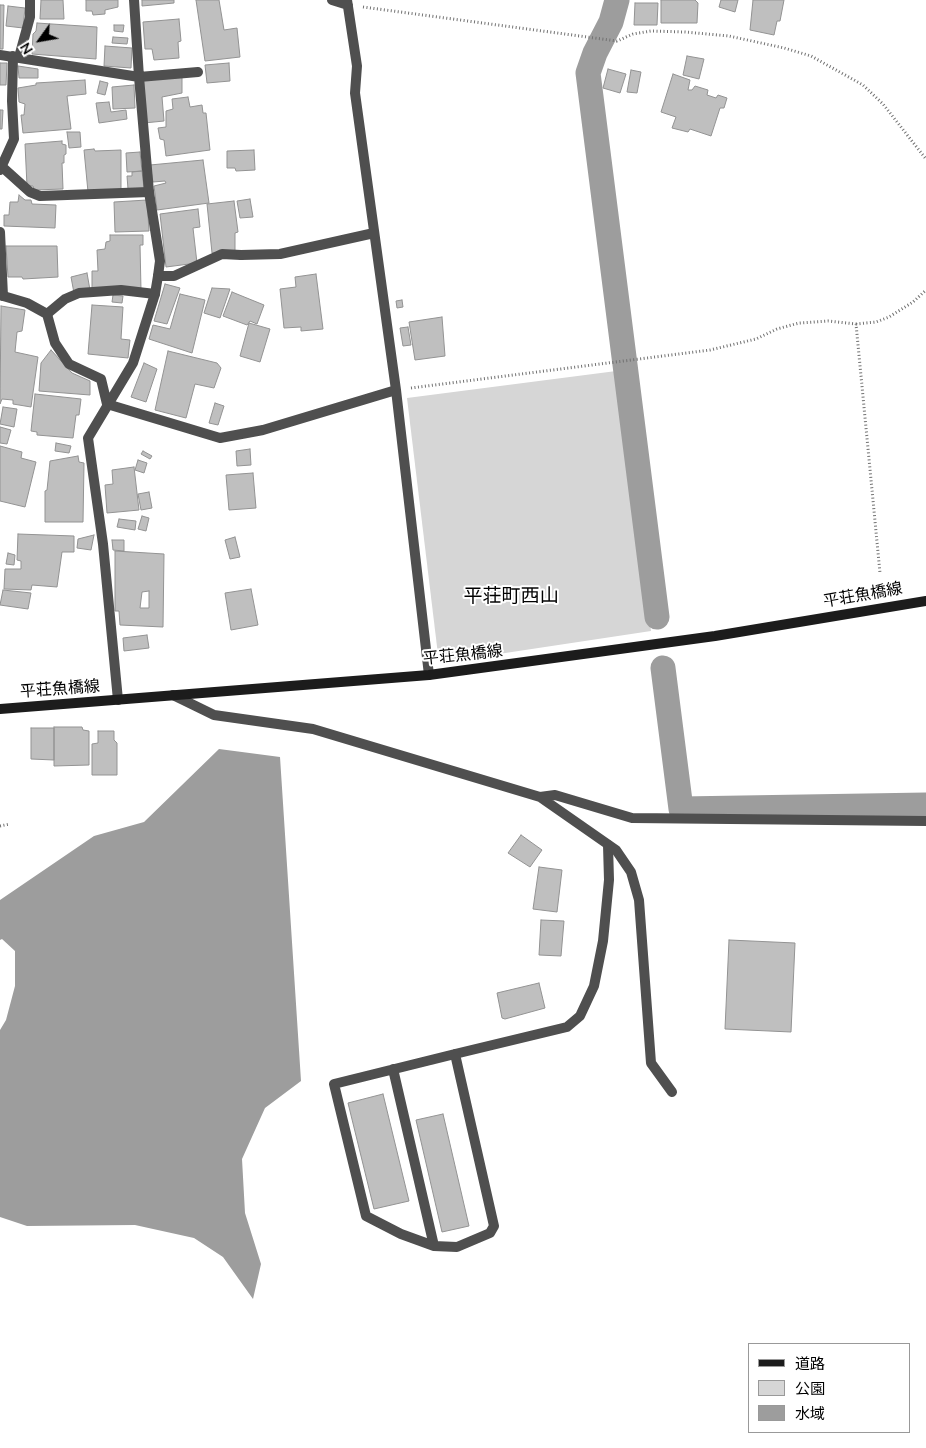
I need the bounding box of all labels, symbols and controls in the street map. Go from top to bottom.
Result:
north arrow [15,15,65,65]
text: N [16,39,38,58]
street label: 平荘魚橋線 [822,580,904,612]
district label: 平荘町西山 [464,586,558,608]
street label: 平荘魚橋線 [422,642,504,670]
street label: 平荘魚橋線 [19,678,101,702]
legend [748,1343,911,1433]
text: 道路 [795,1354,825,1374]
text: 公園 [795,1379,825,1399]
text: 水域 [795,1404,825,1424]

